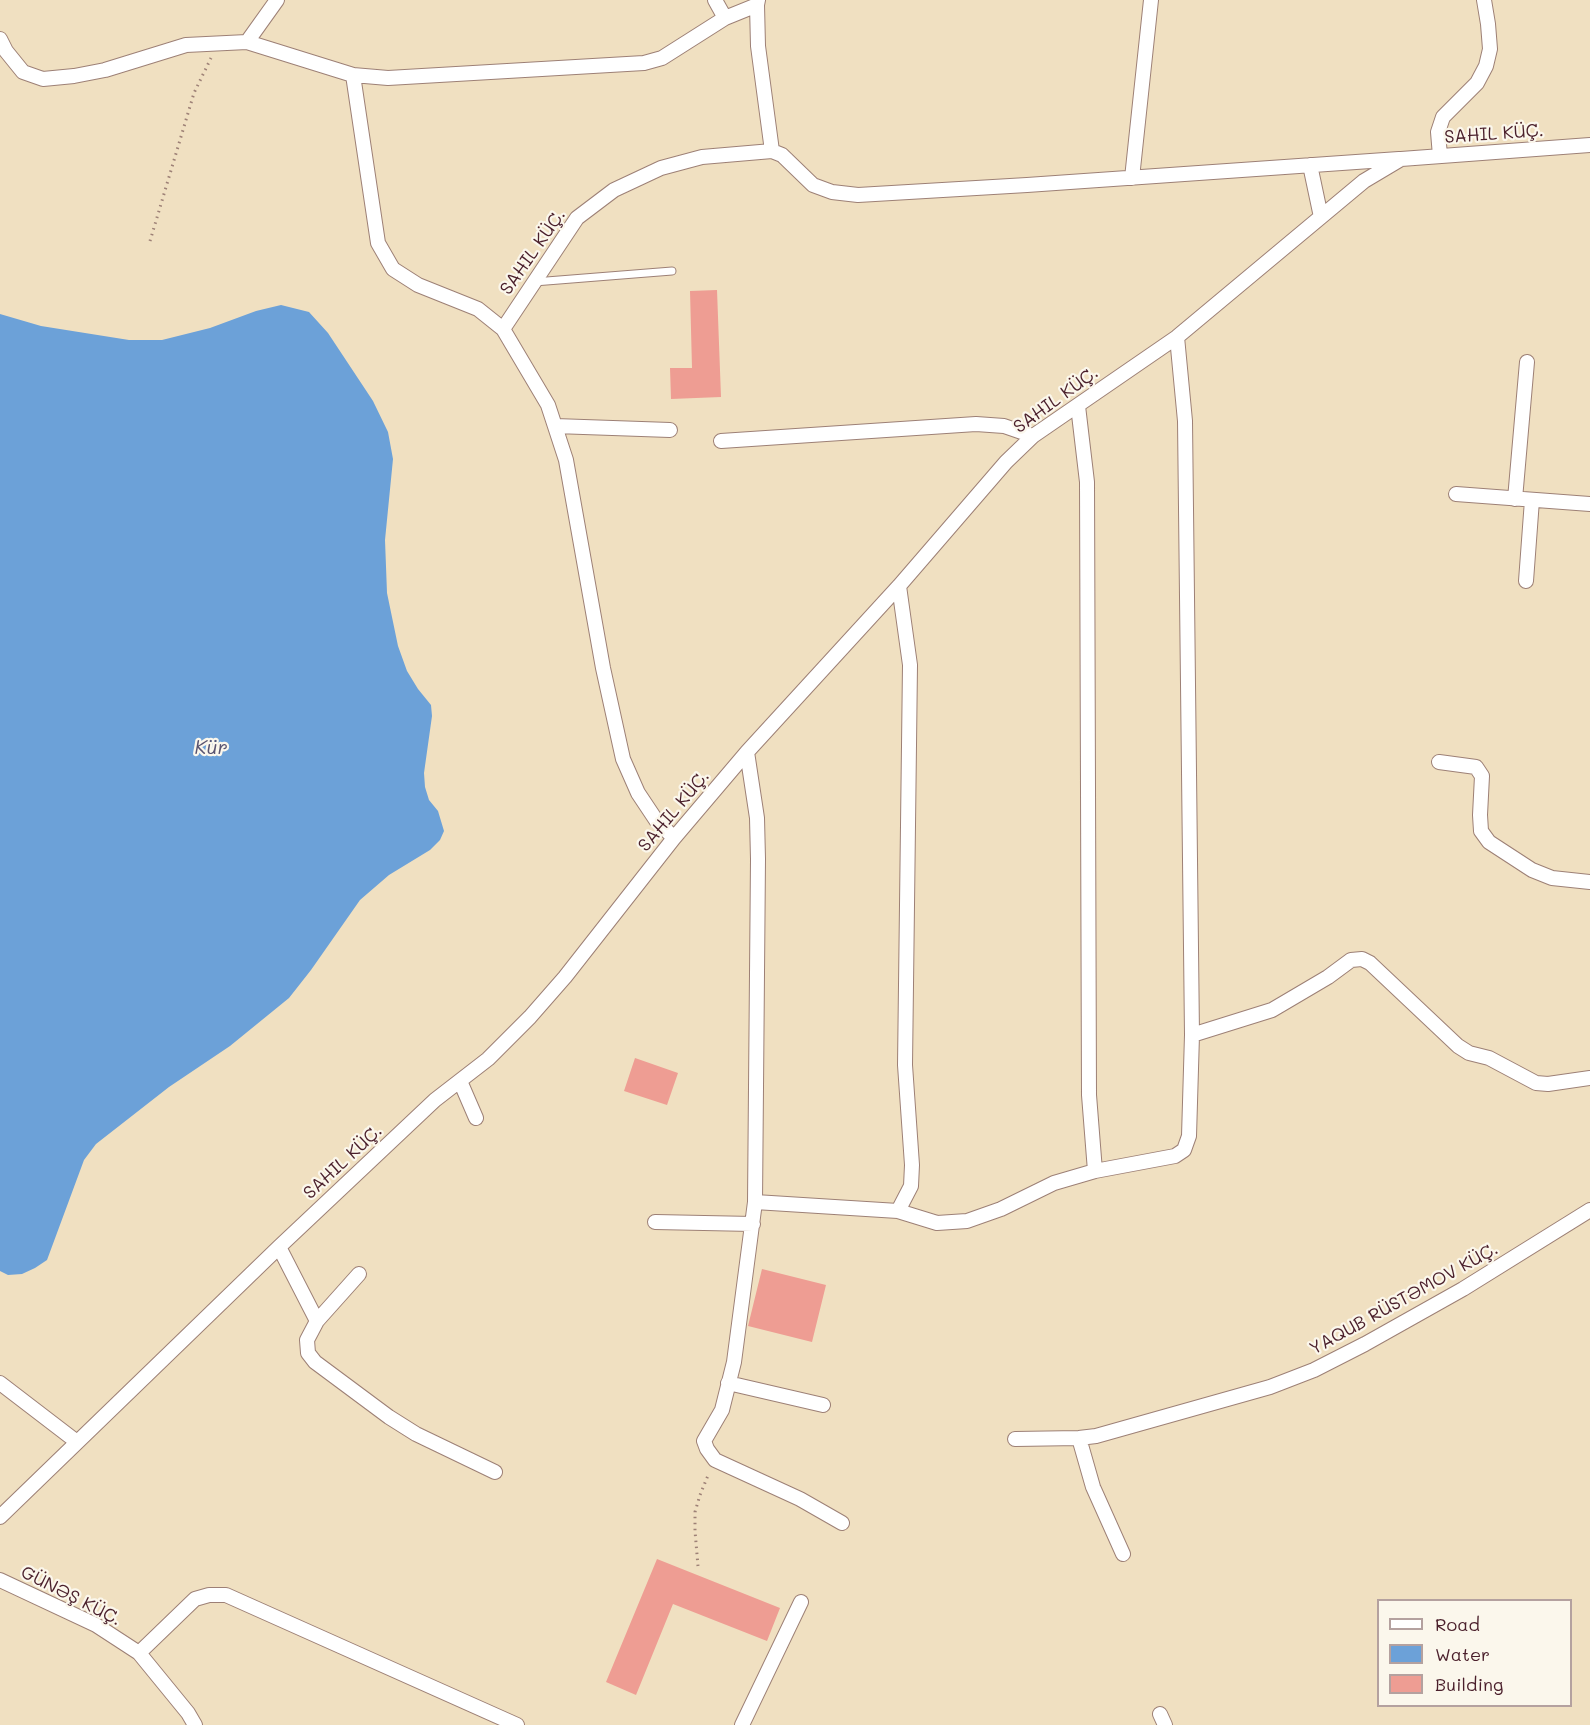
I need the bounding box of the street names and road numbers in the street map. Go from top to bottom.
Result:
street label: SAHIL KÜÇ. [1444,120,1544,148]
street label: SAHIL KÜÇ. [496,205,570,299]
street label: SAHIL KÜÇ. [1009,362,1103,438]
street label: SAHIL KÜÇ. [634,766,714,856]
street label: SAHIL KÜÇ. [299,1120,387,1204]
street label: YAQUB RÜSTƏMOV KÜÇ. [1306,1238,1502,1360]
street label: GÜNƏŞ KÜÇ. [17,1561,125,1631]

